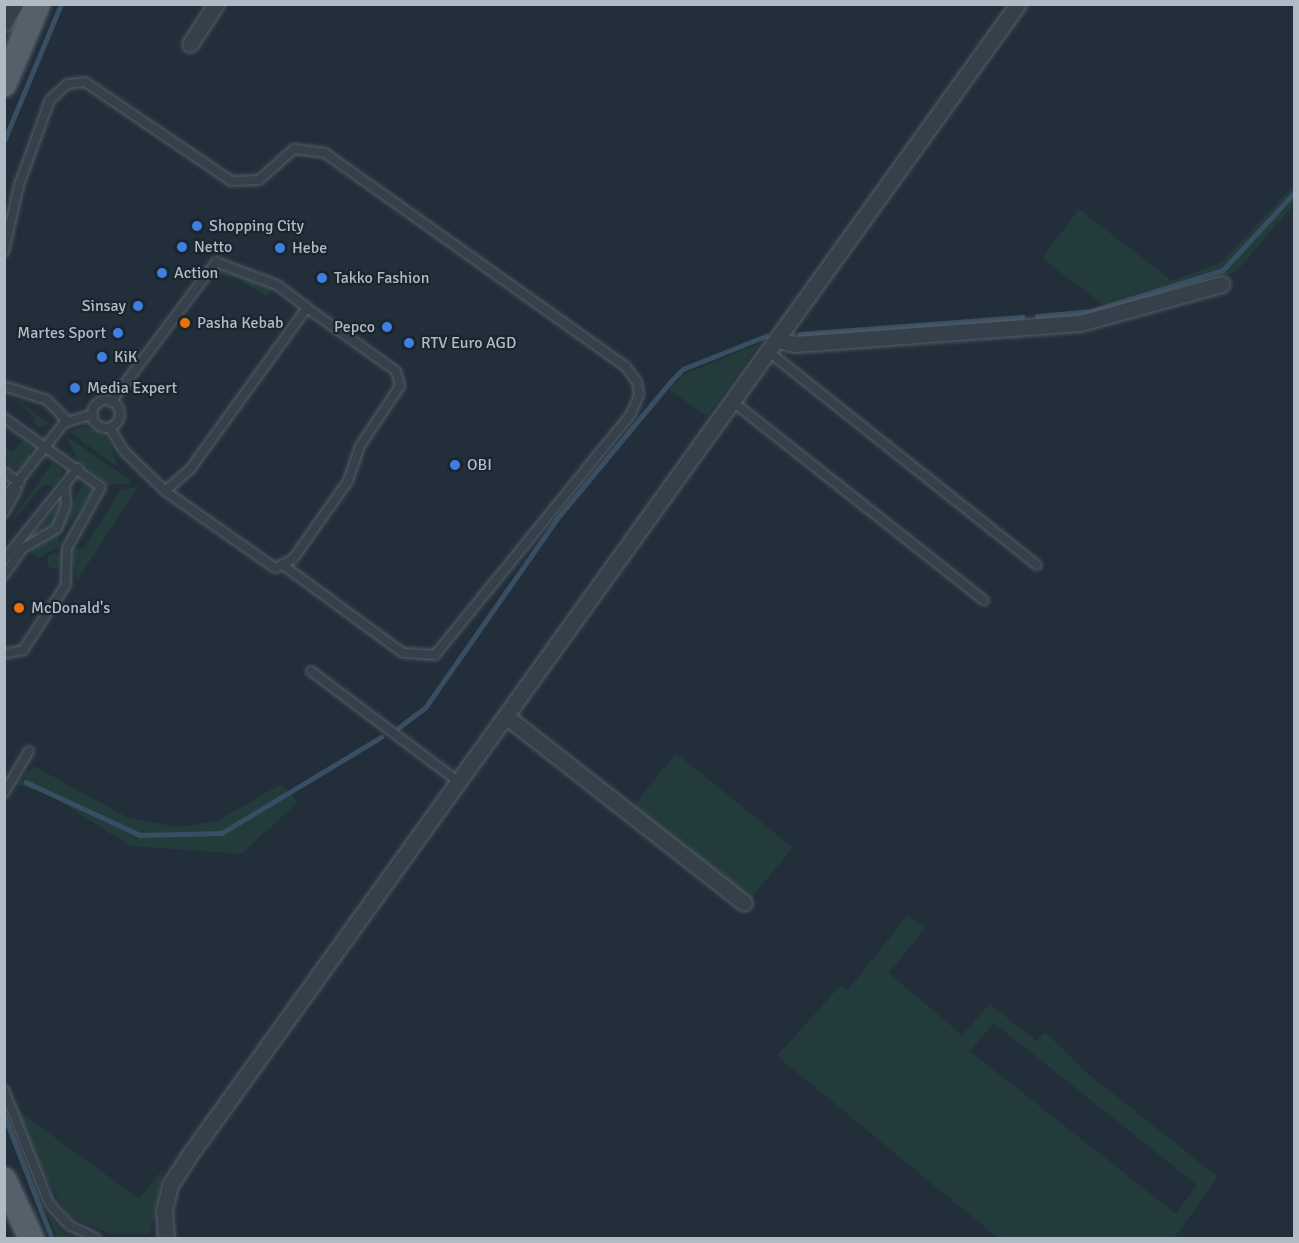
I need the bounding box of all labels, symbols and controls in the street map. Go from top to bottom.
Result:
place label: Shopping City [209,216,304,236]
marker: Shopping City [190,219,204,233]
place label: Netto [194,237,232,257]
place label: Hebe [292,238,327,258]
marker: Netto [175,240,189,254]
marker: Hebe [273,241,287,255]
place label: Action [174,263,218,283]
marker: Action [155,266,169,280]
place label: Takko Fashion [334,268,429,288]
marker: Takko Fashion [315,271,329,285]
place label: Sinsay [82,296,126,316]
marker: Sinsay [131,299,145,313]
place label: Pasha Kebab [197,313,283,333]
marker: Pasha Kebab [178,316,192,330]
place label: Pepco [334,317,375,337]
marker: Pepco [380,320,394,334]
place label: Martes Sport [17,323,106,343]
marker: Martes Sport [111,326,125,340]
place label: RTV Euro AGD [421,333,516,353]
marker: RTV Euro AGD [402,336,416,350]
place label: KiK [114,347,137,367]
marker: KiK [95,350,109,364]
place label: Media Expert [87,378,177,398]
marker: Media Expert [68,381,82,395]
place label: OBI [467,455,492,475]
marker: OBI [448,458,462,472]
place label: McDonald's [31,598,110,618]
marker: McDonald's [12,601,26,615]

